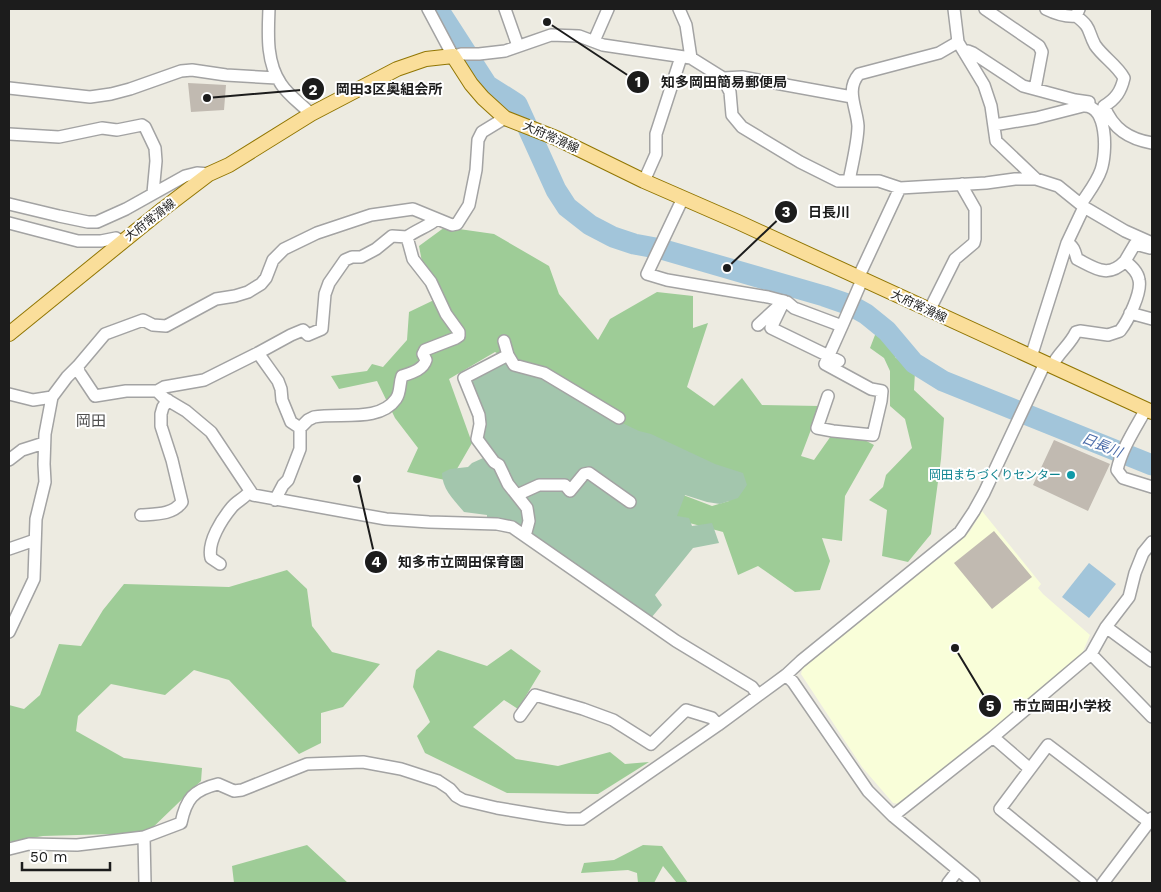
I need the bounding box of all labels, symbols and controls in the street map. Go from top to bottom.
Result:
callout: 知多岡田簡易郵便局 [626,67,797,96]
text: 1 [635,73,641,91]
text: 知多岡田簡易郵便局 [661,74,787,90]
callout: 岡田3区奥組会所 [301,75,452,104]
text: 2 [309,81,318,99]
text: 岡田3区奥組会所 [336,81,442,97]
street label: 大府常滑線 [521,118,581,156]
street label: 大府常滑線 [122,196,178,244]
callout: 日長川 [773,197,860,226]
text: 3 [782,203,791,221]
text: 日長川 [808,204,850,220]
street label: 大府常滑線 [889,287,949,325]
district label: 岡田 [76,412,106,430]
water label: 日長川 [1080,430,1126,461]
place label: 岡田まちづくりセンター [929,468,1061,482]
marker: 岡田まちづくりセンター [1065,469,1077,481]
callout: 知多市立岡田保育園 [363,547,534,576]
text: 4 [371,553,381,571]
text: 知多市立岡田保育園 [398,554,524,570]
callout: 市立岡田小学校 [978,692,1121,721]
text: 5 [986,697,995,715]
text: 市立岡田小学校 [1013,698,1111,714]
scale bar [22,840,110,872]
text: 50 m [30,848,67,866]

